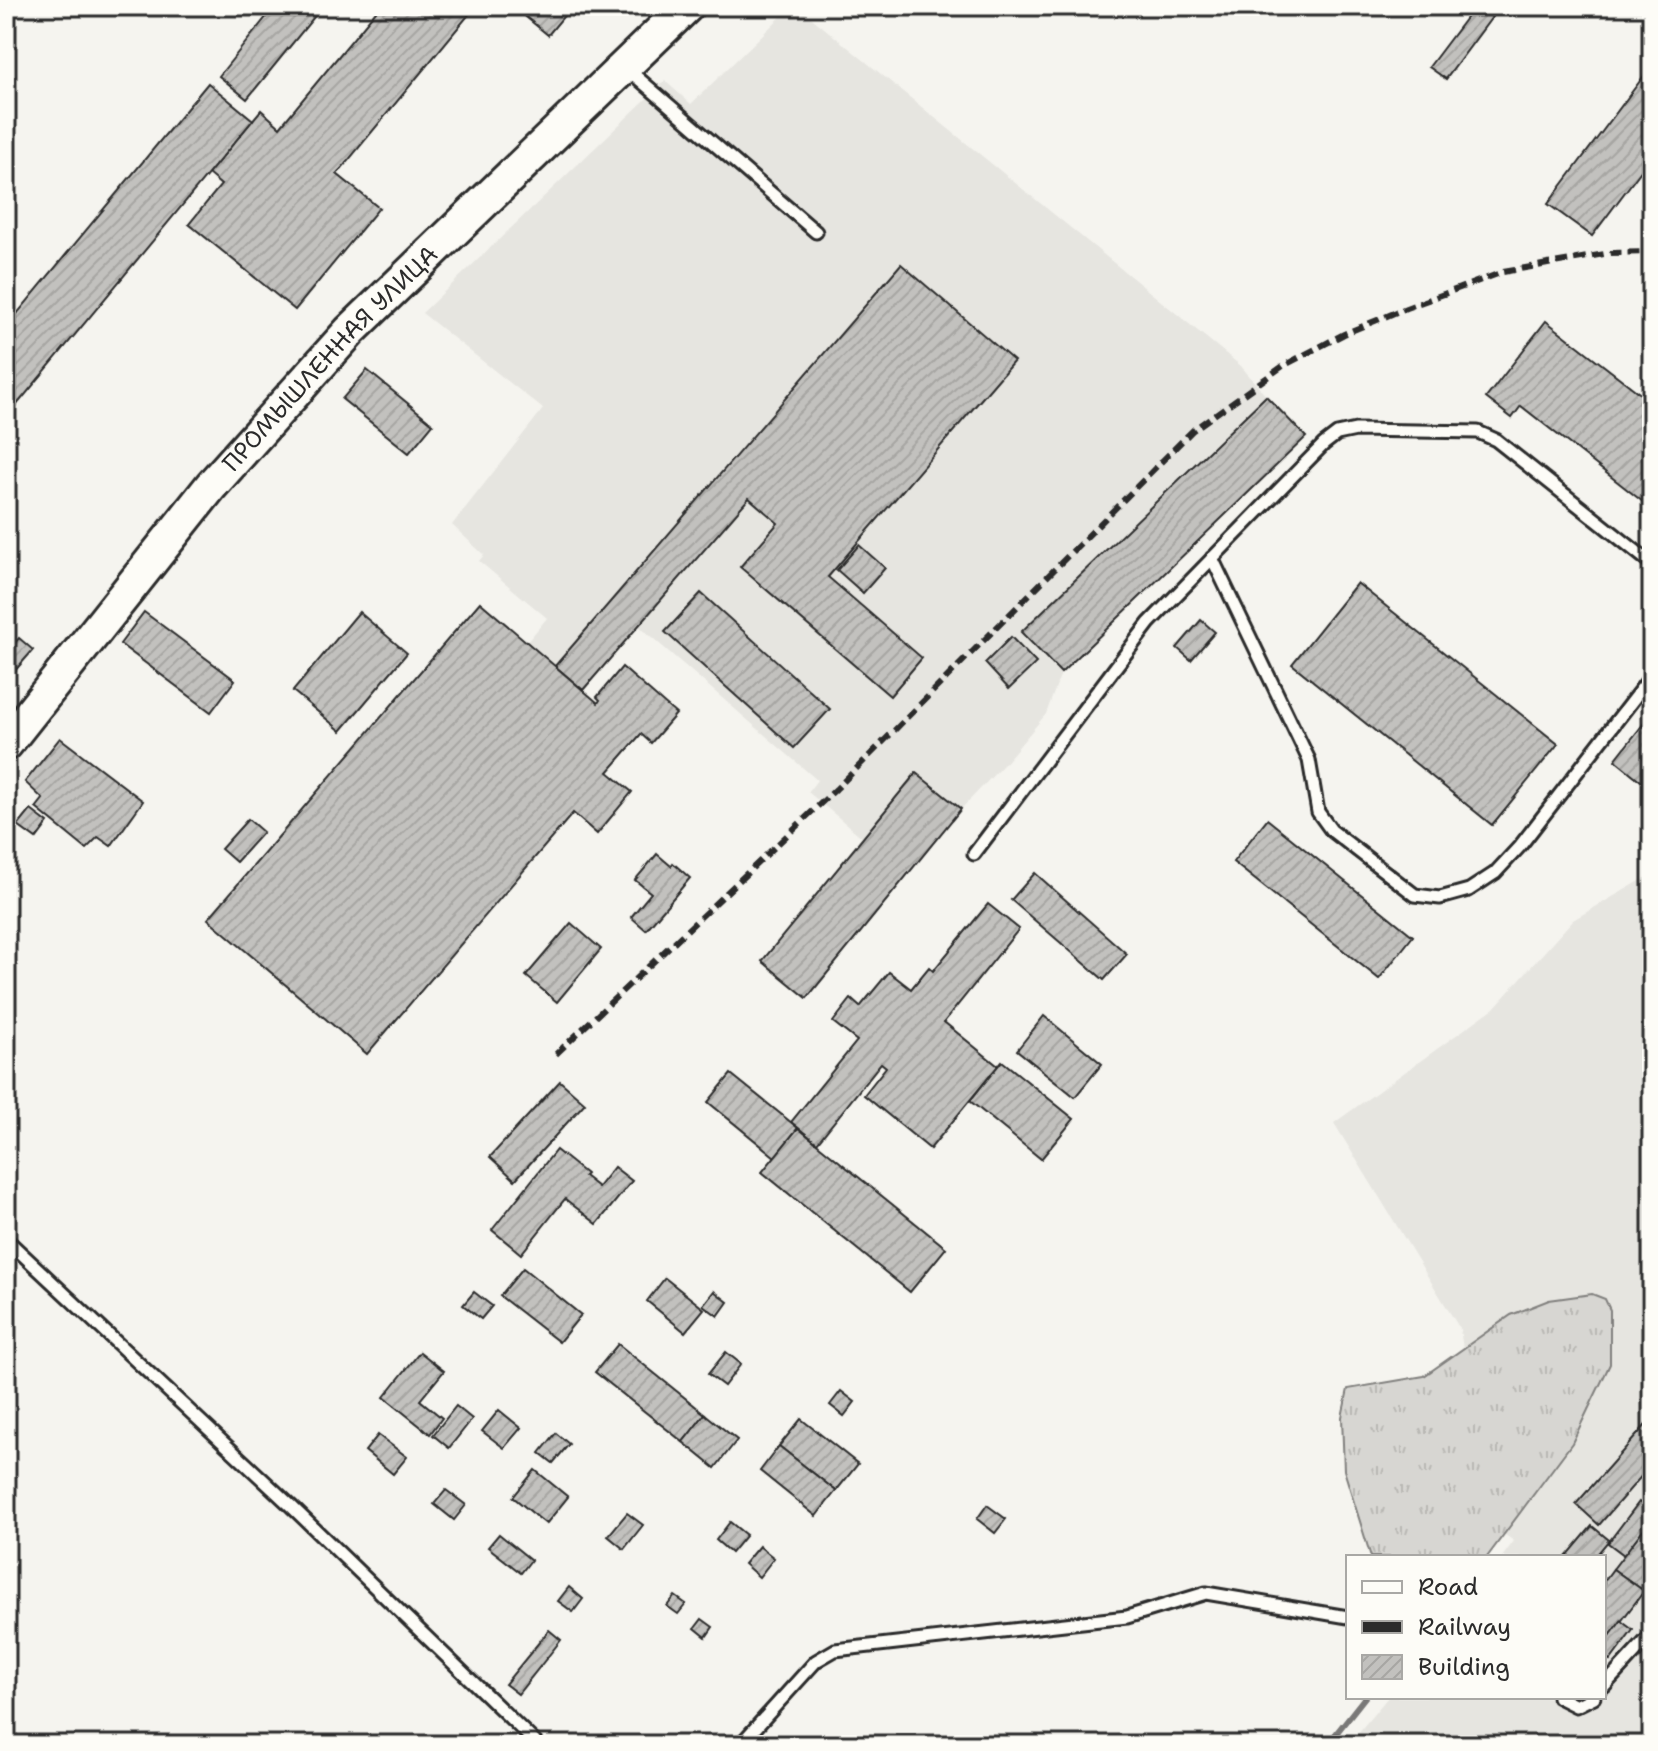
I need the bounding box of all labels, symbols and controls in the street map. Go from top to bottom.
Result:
street label: ПРОМЫШЛЕННАЯ УЛИЦА [215,239,445,479]
legend [1346,1555,1606,1699]
text: Road [1418,1571,1478,1603]
text: Railway [1418,1611,1511,1643]
text: Building [1418,1651,1510,1683]

